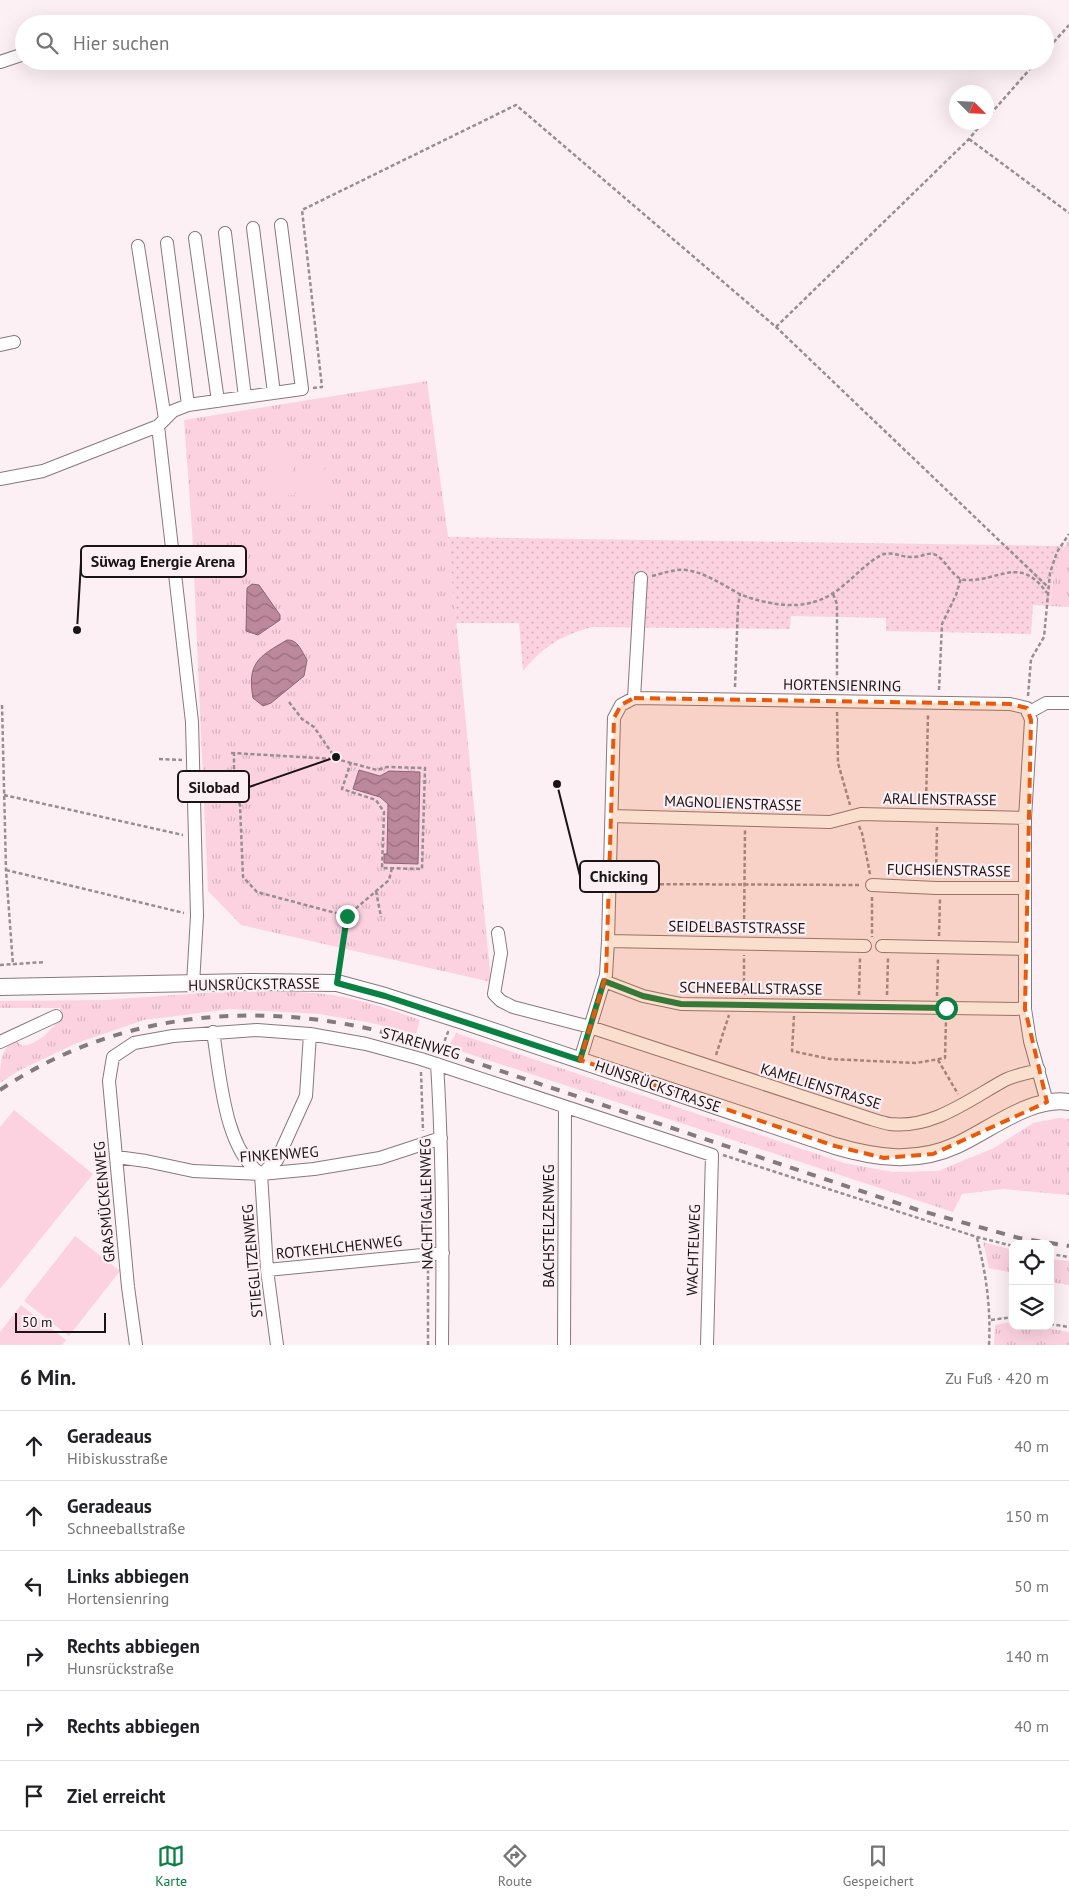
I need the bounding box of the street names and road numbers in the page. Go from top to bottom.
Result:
street label: HORTENSIENRING [783,674,901,696]
street label: ARALIENSTRASSE [883,789,997,809]
street label: MAGNOLIENSTRASSE [664,791,802,815]
street label: FUCHSIENSTRASSE [887,859,1011,881]
street label: SEIDELBASTSTRASSE [668,916,806,938]
street label: HUNSRÜCKSTRASSE [188,973,320,995]
street label: SCHNEEBALLSTRASSE [679,977,823,999]
street label: STARENWEG [380,1023,462,1063]
street label: HUNSRÜCKSTRASSE [593,1056,723,1116]
street label: KAMELIENSTRASSE [758,1059,884,1113]
street label: NACHTIGALLENWEG [415,1138,437,1270]
street label: GRASMÜCKENWEG [89,1141,119,1263]
street label: FINKENWEG [239,1142,319,1166]
street label: BACHSTELZENWEG [539,1164,558,1288]
street label: STIEGLITZENWEG [238,1203,266,1319]
street label: WACHTELWEG [682,1204,704,1296]
street label: ROTKEHLCHENWEG [275,1231,403,1263]

